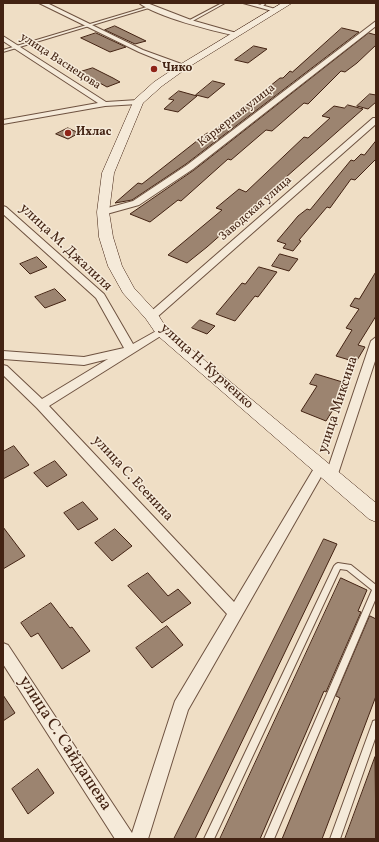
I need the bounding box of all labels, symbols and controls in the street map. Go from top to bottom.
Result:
street label: улица Васнецова [17,30,103,94]
place label: Чико [162,62,192,76]
marker: Чико [149,64,159,74]
street label: Карьерная улица [195,81,279,151]
place label: Ихлас [76,126,111,140]
marker: Ихлас [63,128,73,138]
street label: Заводская улица [217,173,295,245]
street label: улица М. Джалиля [15,201,115,295]
street label: улица Н. Курченко [156,321,256,413]
street label: улица Миксина [315,354,363,456]
street label: улица С. Есенина [88,433,176,525]
street label: улица С. Сайдашева [13,673,115,815]

